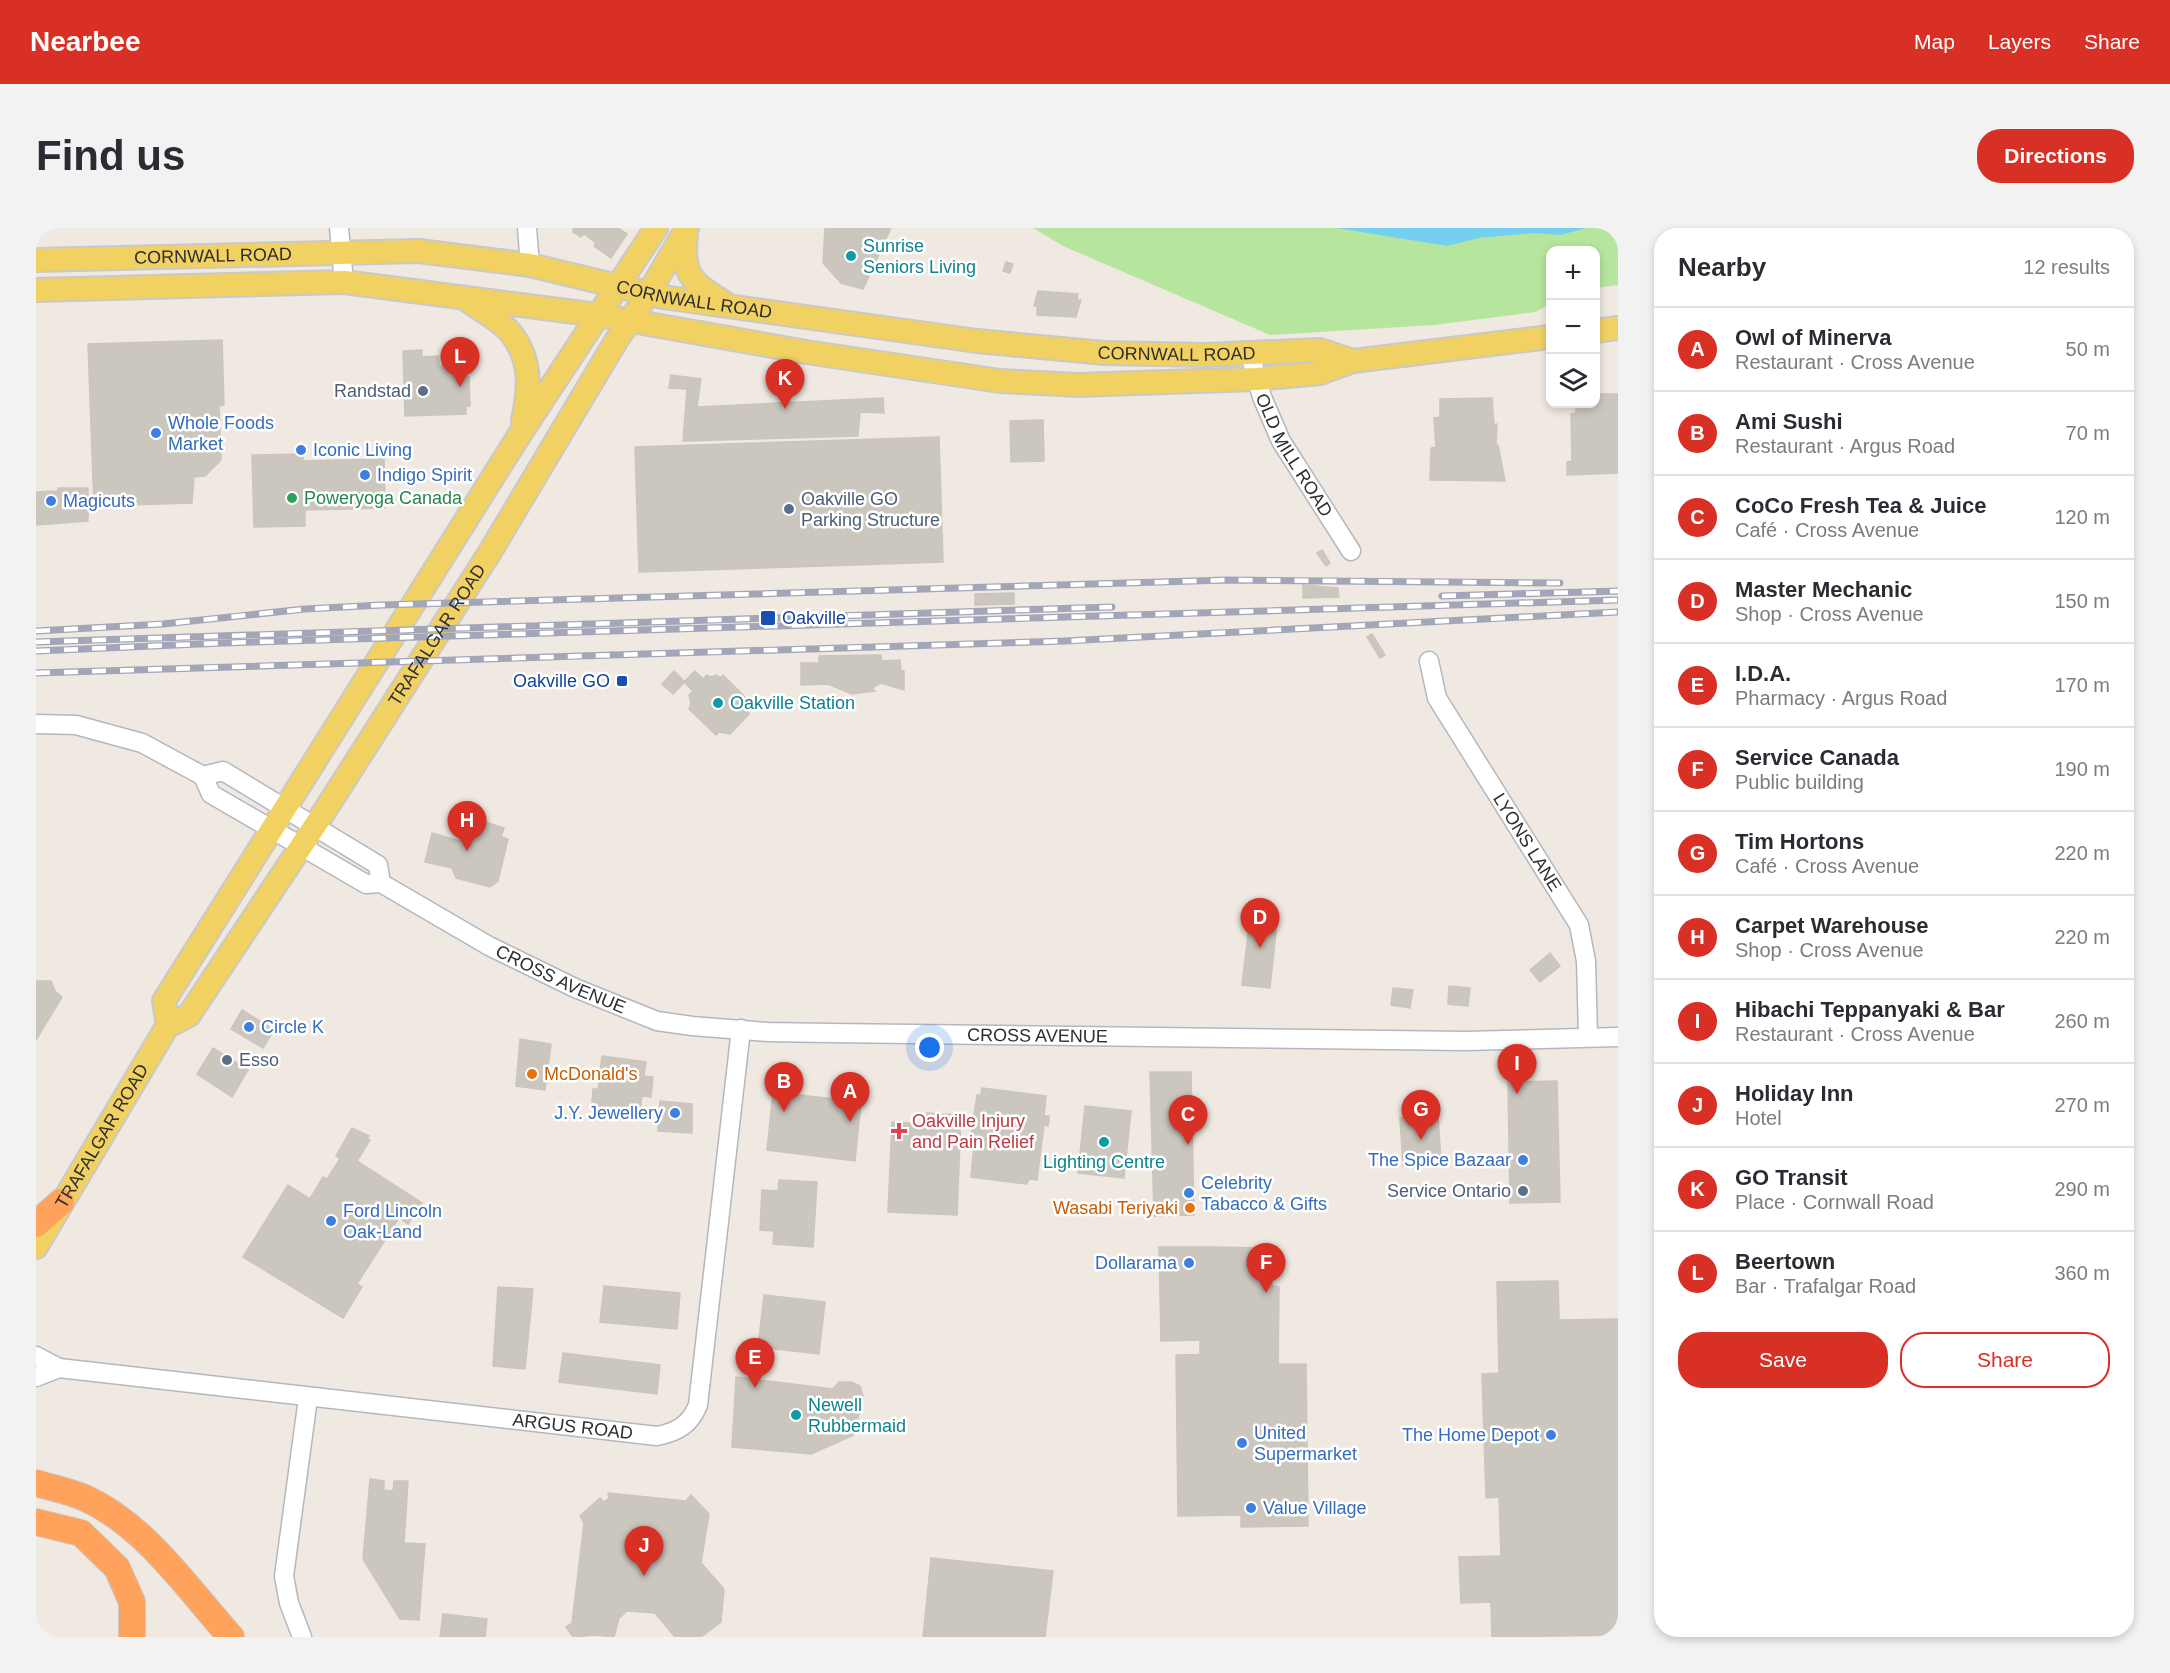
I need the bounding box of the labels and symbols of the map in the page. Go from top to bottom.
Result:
place label: Sunrise Seniors Living [863,236,976,277]
street label: CORNWALL ROAD [134,244,292,268]
marker: Sunrise Seniors Living [844,249,858,263]
street label: CORNWALL ROAD [614,276,773,322]
pin: L [440,338,480,387]
street label: CORNWALL ROAD [1098,343,1256,365]
pin: K [766,360,804,409]
place label: Randstad [334,381,411,401]
marker: Randstad [416,384,430,398]
street label: OLD MILL ROAD [1252,390,1337,520]
place label: Whole Foods Market [168,413,274,454]
marker: Whole Foods Market [149,426,163,440]
place label: Iconic Living [313,440,412,460]
marker: Iconic Living [294,443,308,457]
place label: Indigo Spirit [377,465,472,485]
marker: Indigo Spirit [358,468,372,482]
place label: Poweryoga Canada [304,488,463,508]
place label: Oakville GO Parking Structure [801,489,940,530]
place label: Magicuts [63,491,135,511]
marker: Poweryoga Canada [285,491,299,505]
marker: Magicuts [44,494,58,508]
marker: Oakville GO Parking Structure [782,502,796,516]
street label: TRAFALGAR ROAD [384,560,490,710]
place label: Oakville [782,608,846,628]
marker: Oakville [759,609,777,627]
place label: Oakville GO [513,671,610,691]
marker: Oakville GO [615,674,629,688]
place label: Oakville Station [730,693,855,713]
marker: Oakville Station [711,696,725,710]
street label: LYONS LANE [1489,790,1565,895]
pin: H [448,802,486,851]
pin: D [1240,898,1280,948]
street label: CROSS AVENUE [493,941,629,1017]
place label: Circle K [261,1017,324,1037]
marker: Circle K [242,1020,256,1034]
street label: CROSS AVENUE [967,1025,1108,1047]
your location [915,1033,944,1062]
pin: I [1498,1044,1536,1094]
place label: Esso [239,1050,279,1070]
marker: Esso [220,1053,234,1067]
street label: TRAFALGAR ROAD [51,1060,152,1212]
pin: B [764,1062,804,1112]
place label: McDonald's [544,1064,637,1084]
marker: McDonald's [525,1067,539,1081]
pin: A [830,1072,870,1122]
pin: G [1402,1090,1440,1140]
pin: C [1168,1096,1208,1145]
place label: J.Y. Jewellery [554,1103,663,1123]
marker: J.Y. Jewellery [668,1106,682,1120]
place label: Oakville Injury and Pain Relief [912,1111,1035,1152]
marker: Oakville Injury and Pain Relief [890,1122,908,1140]
marker: Lighting Centre [1097,1135,1111,1149]
place label: The Spice Bazaar [1368,1150,1511,1170]
place label: Lighting Centre [1043,1152,1165,1172]
marker: The Spice Bazaar [1516,1153,1530,1167]
place label: Celebrity Tabacco & Gifts [1201,1173,1327,1214]
place label: Service Ontario [1387,1181,1511,1201]
marker: Service Ontario [1516,1184,1530,1198]
marker: Celebrity Tabacco & Gifts [1182,1186,1196,1200]
place label: Wasabi Teriyaki [1053,1198,1178,1218]
place label: Ford Lincoln Oak-Land [343,1201,442,1242]
marker: Wasabi Teriyaki [1183,1201,1197,1215]
marker: Ford Lincoln Oak-Land [324,1214,338,1228]
pin: F [1246,1244,1286,1293]
place label: Dollarama [1095,1253,1178,1273]
marker: Dollarama [1182,1256,1196,1270]
pin: E [736,1338,774,1388]
place label: Newell Rubbermaid [808,1395,906,1436]
marker: Newell Rubbermaid [789,1408,803,1422]
street label: ARGUS ROAD [511,1410,634,1443]
place label: United Supermarket [1254,1423,1357,1464]
place label: The Home Depot [1402,1425,1539,1445]
marker: The Home Depot [1544,1428,1558,1442]
marker: United Supermarket [1235,1436,1249,1450]
place label: Value Village [1263,1498,1366,1518]
marker: Value Village [1244,1501,1258,1515]
pin: J [624,1526,664,1576]

